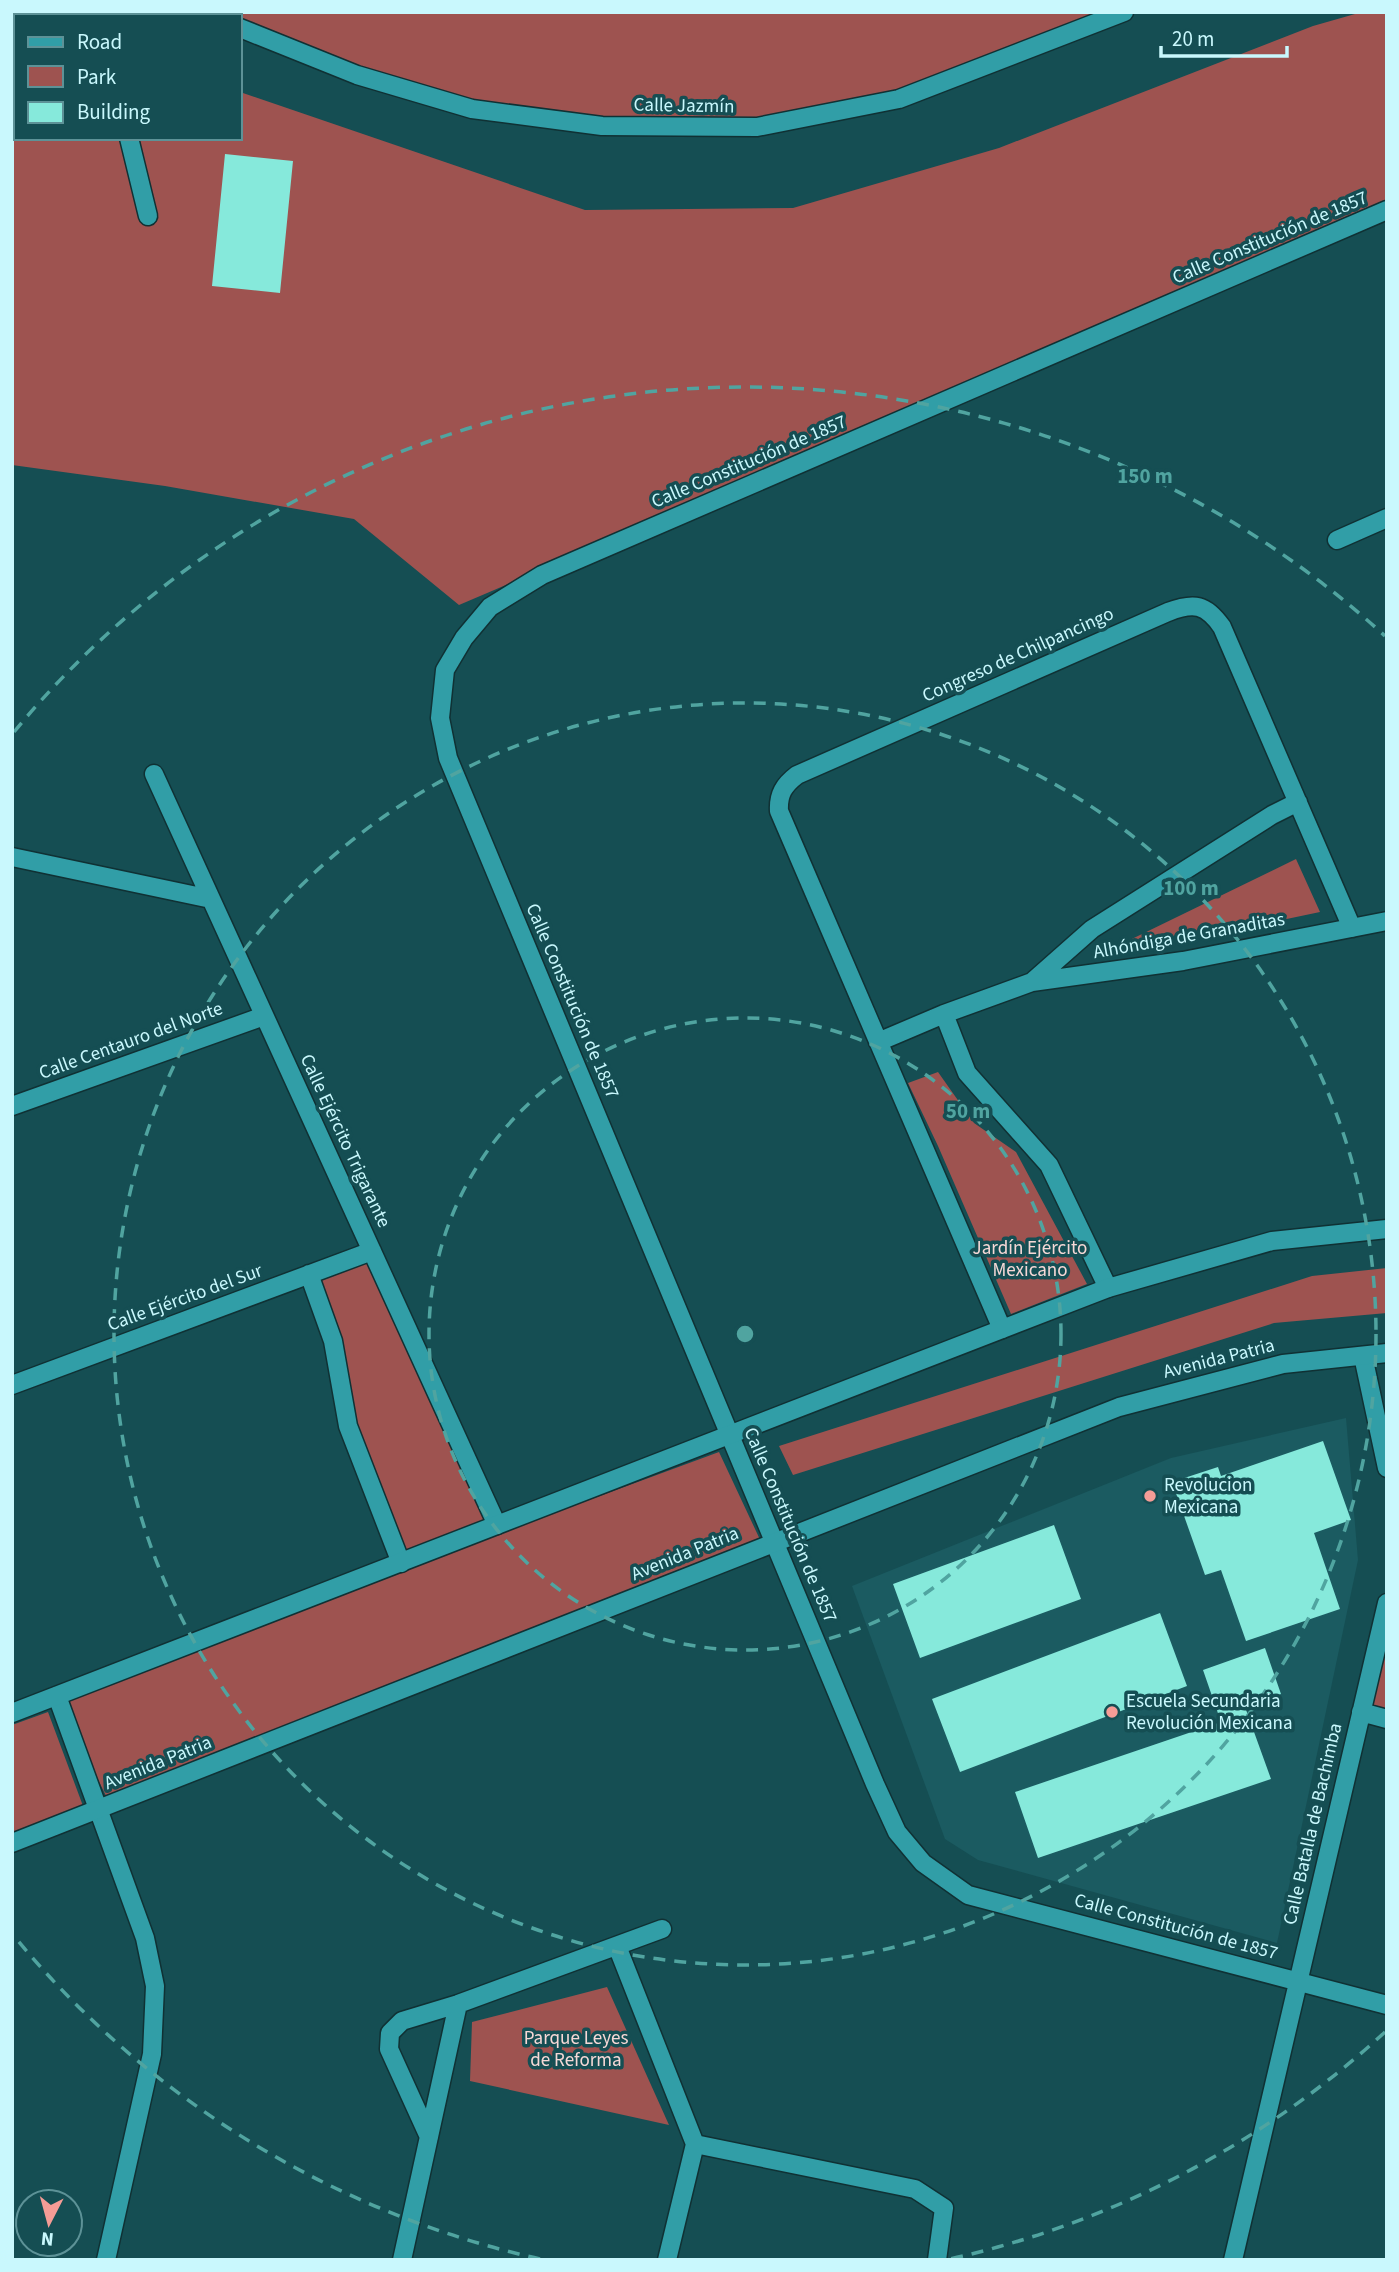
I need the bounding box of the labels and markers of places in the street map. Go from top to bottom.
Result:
centre of rings [733,1322,757,1346]
place label: Revolucion Mexicana [1164,1472,1252,1521]
marker: Revolucion Mexicana [1142,1488,1158,1504]
place label: Escuela Secundaria Revolución Mexicana [1126,1688,1293,1737]
marker: Escuela Secundaria Revolución Mexicana [1104,1704,1120,1720]

